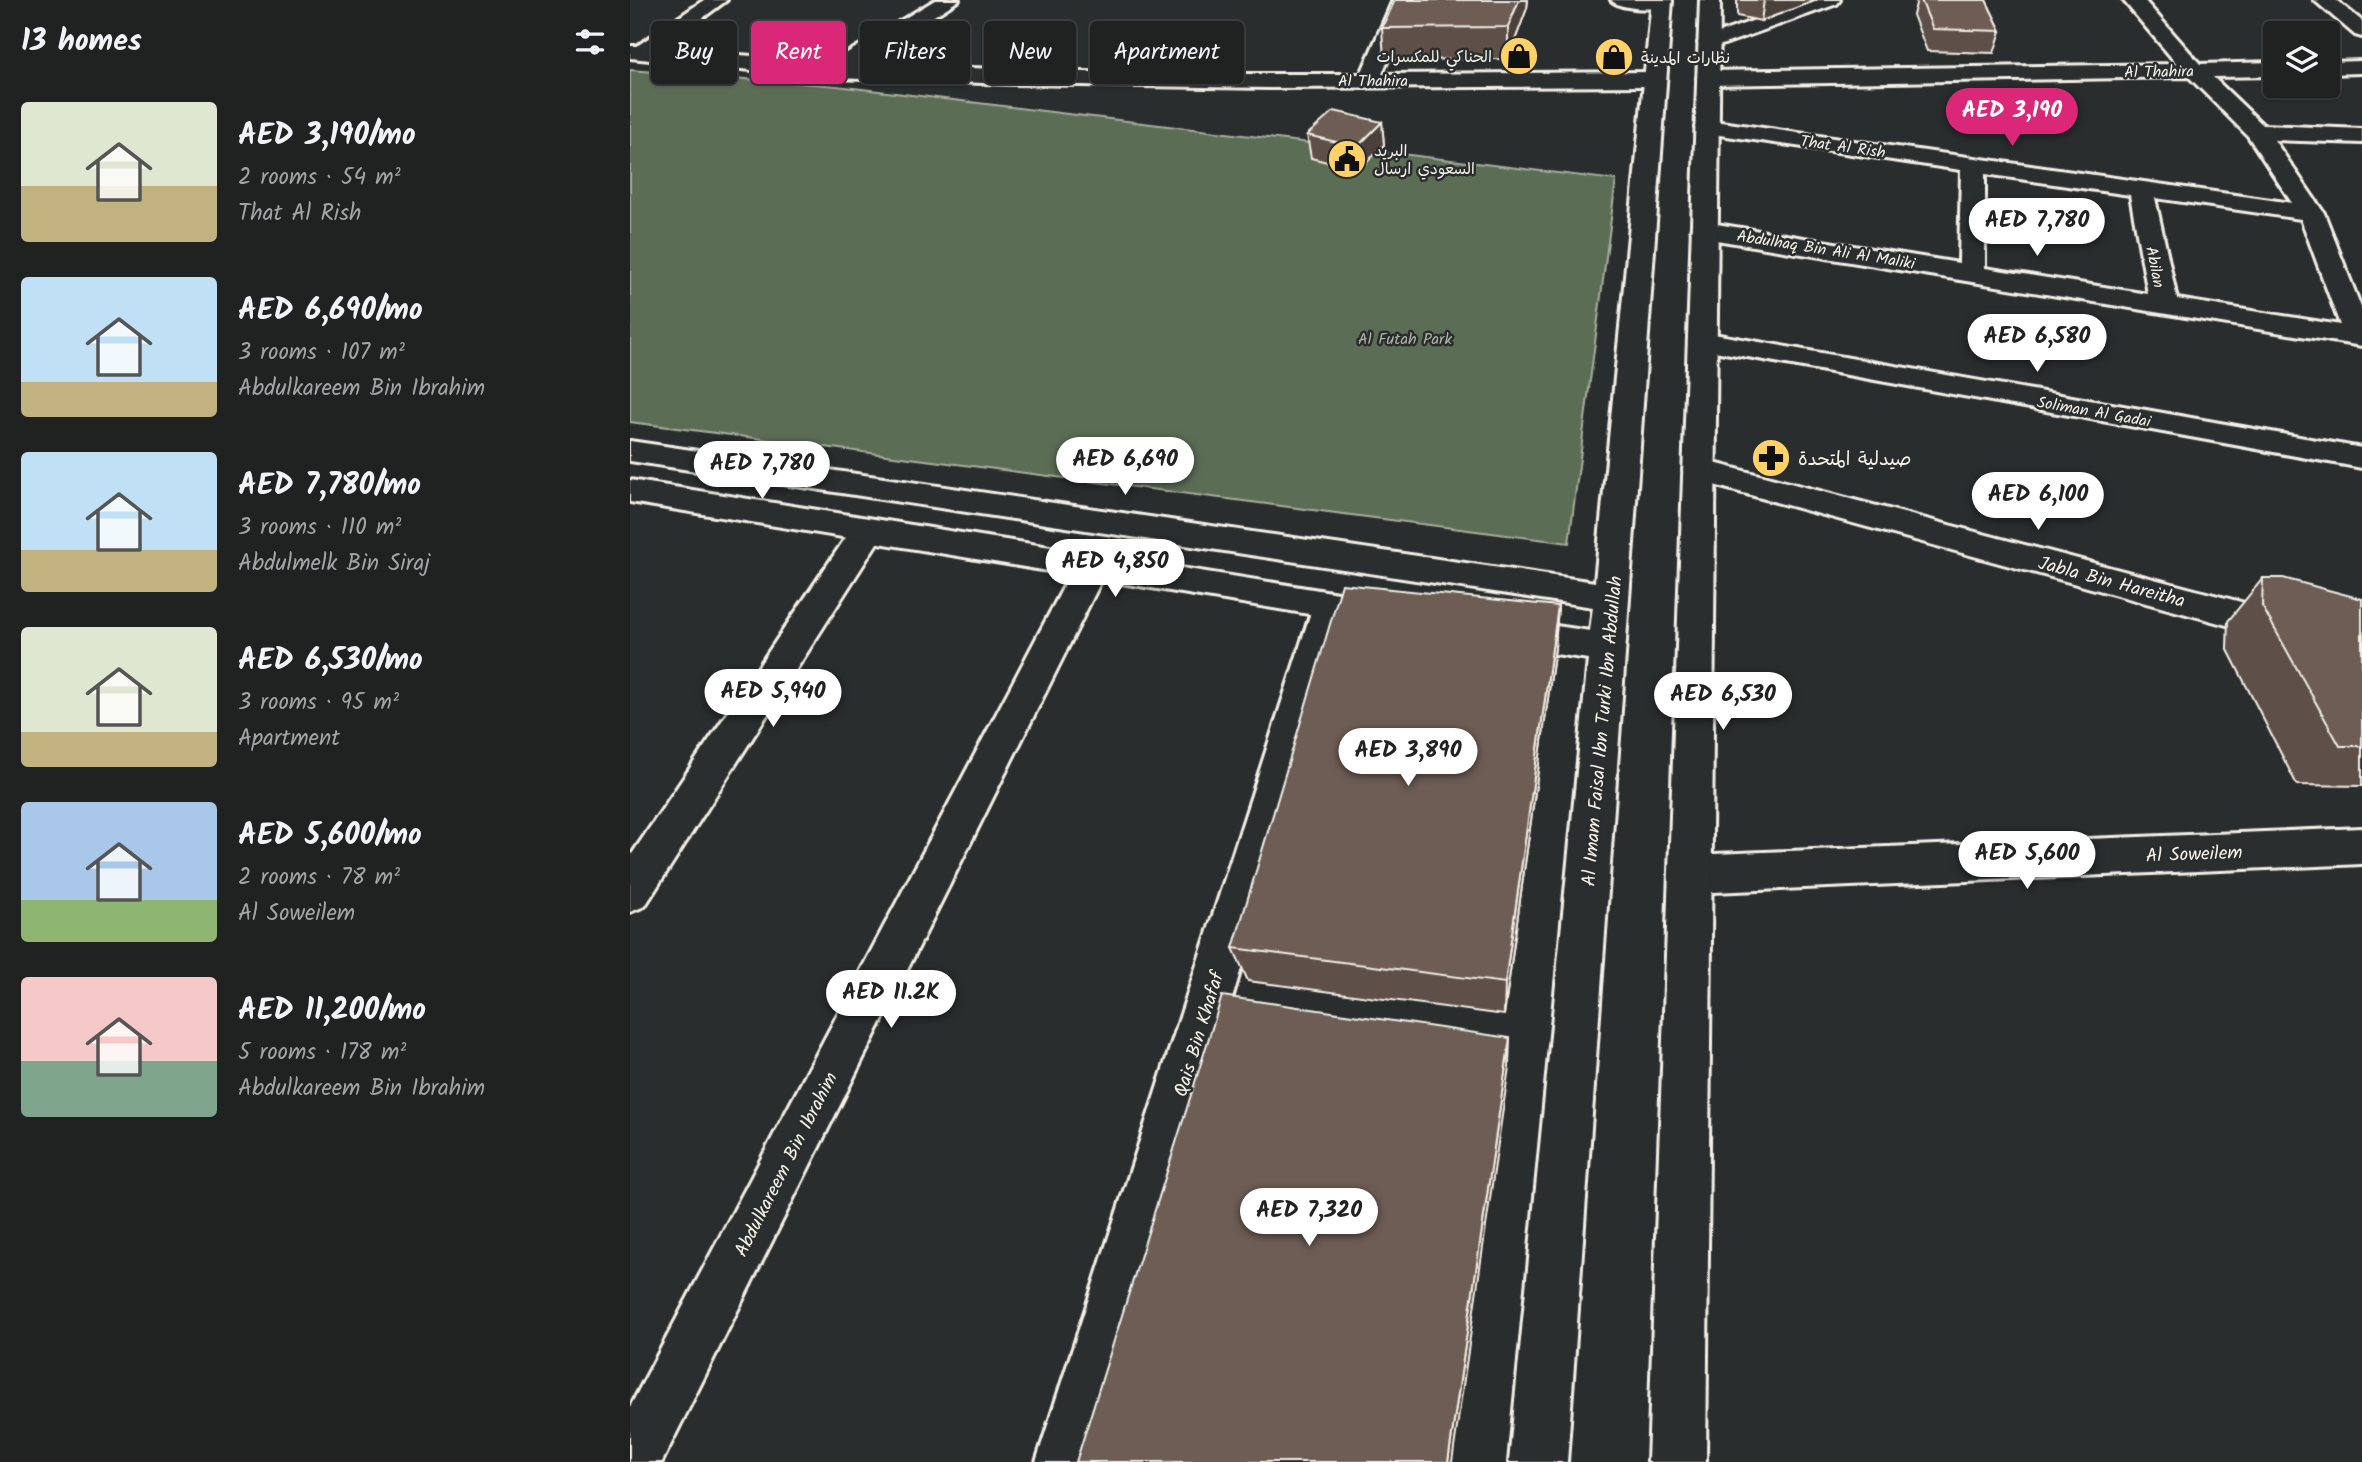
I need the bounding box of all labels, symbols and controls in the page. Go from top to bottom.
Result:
text: 13 homes [21,18,142,66]
chip: Buy [651,21,737,84]
chip: Rent [751,21,846,84]
chip: Filters [860,21,970,84]
chip: New [984,21,1076,84]
chip: Apartment [1090,21,1244,84]
map controls [2263,21,2340,98]
button: layers [2263,21,2340,98]
icon: filters [571,23,609,61]
shop icon: الحناكي للمكسرات [1498,35,1540,77]
shop icon: نظارات المدينة [1593,36,1635,78]
place label: الحناكي للمكسرات [1377,45,1492,71]
place label: نظارات المدينة [1641,46,1730,71]
street label: Al Thahira [2124,59,2194,86]
street label: Al Thahira [1338,69,1408,94]
pin: AED 3,190 [1932,88,2092,148]
text: AED 3,190 [1962,93,2062,129]
text: AED 3,190/mo [238,112,416,160]
street label: That Al Rish [1799,129,1887,166]
icon: home [77,130,161,214]
public building icon: البريد السعودي ارسال [1326,138,1368,180]
place label: البريد السعودي ارسال [1374,139,1475,182]
text: 2 rooms · 54 m² [238,160,401,196]
text: That Al Rish [238,196,361,232]
pin: AED 7,780 [1957,198,2117,258]
text: AED 7,780 [1985,203,2089,239]
street label: Abdulhaq Bin Ali Al Maliki [1735,224,1918,277]
street label: Abilan [2138,244,2171,290]
text: AED 6,690/mo [238,287,423,335]
icon: home [77,305,161,389]
pin: AED 6,580 [1957,314,2117,374]
text: AED 6,580 [1984,319,2090,355]
park label: Al Futah Park [1358,327,1452,352]
text: 3 rooms · 107 m² [238,335,405,371]
text: Abdulkareem Bin Ibrahim [238,371,485,407]
street label: Soliman Al Gadai [2035,390,2154,435]
pharmacy icon: صيدلية المتحدة [1750,437,1792,479]
pin: AED 6,690 [1045,438,1205,497]
pin: AED 7,780 [682,442,842,501]
text: AED 6,690 [1072,442,1178,478]
place label: صيدلية المتحدة [1798,445,1911,475]
text: AED 7,780 [710,446,814,482]
text: AED 7,780/mo [238,462,421,510]
pin: AED 6,100 [1958,472,2118,532]
text: AED 6,100 [1988,477,2088,513]
icon: home [77,480,161,564]
text: 3 rooms · 110 m² [238,510,401,546]
pin: AED 4,850 [1035,540,1195,599]
text: AED 4,850 [1062,544,1168,580]
text: Abdulmelk Bin Siraj [238,546,430,582]
street label: Jabla Bin Hareitha [2035,549,2188,617]
street label: Al Imam Faisal Ibn Turki Ibn Abdullah [1574,575,1632,888]
text: AED 6,530/mo [238,637,423,685]
icon: home [77,655,161,739]
pin: AED 5,940 [693,670,853,729]
pin: AED 6,530 [1643,672,1803,732]
text: AED 5,940 [721,674,825,710]
text: AED 6,530 [1670,677,1776,713]
text: 3 rooms · 95 m² [238,685,399,721]
text: Apartment [238,721,340,757]
pin: AED 3,890 [1328,728,1488,788]
text: AED 3,890 [1355,733,1461,769]
text: AED 5,600/mo [238,812,422,860]
icon: home [77,830,161,914]
pin: AED 5,600 [1947,832,2107,891]
text: AED 5,600 [1974,836,2080,872]
street label: Al Soweilem [2145,838,2243,872]
text: 2 rooms · 78 m² [238,860,400,896]
text: Al Soweilem [238,896,355,932]
street label: Qais Bin Khafaf [1167,967,1234,1101]
pin: AED 11.2K [811,970,971,1030]
text: AED 11.2K [842,975,940,1011]
text: AED 11,200/mo [238,987,426,1035]
icon: home [77,1005,161,1089]
text: 5 rooms · 178 m² [238,1035,406,1071]
street label: Abdulkareem Bin Ibrahim [727,1067,846,1263]
text: Abdulkareem Bin Ibrahim [238,1071,485,1107]
pin: AED 7,320 [1229,1188,1389,1248]
text: AED 7,320 [1256,1193,1362,1229]

